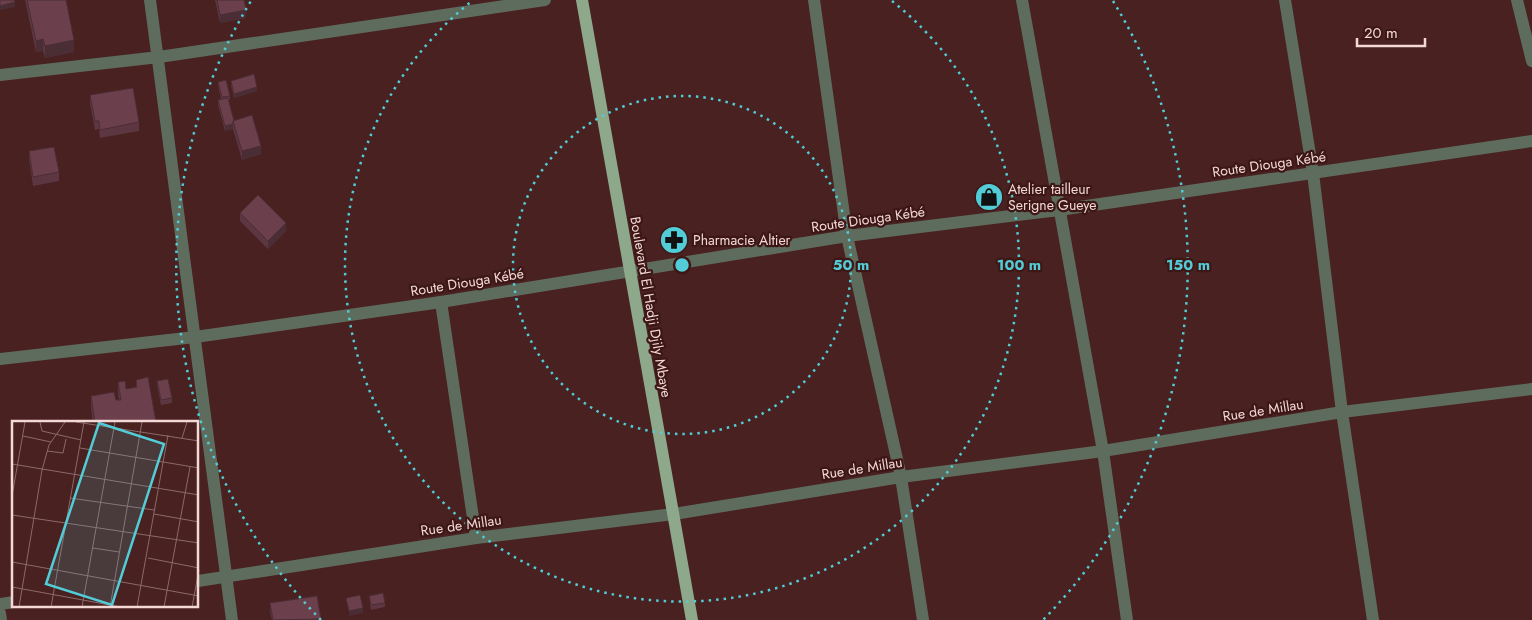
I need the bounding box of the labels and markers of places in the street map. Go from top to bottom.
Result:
place label: Atelier tailleur Serigne Gueye [1008,179,1096,215]
shop icon: Atelier tailleur Serigne Gueye [974,182,1004,212]
pharmacy icon: Pharmacie Altier [659,225,689,255]
place label: Pharmacie Altier [693,230,791,250]
centre of rings [673,256,691,274]

